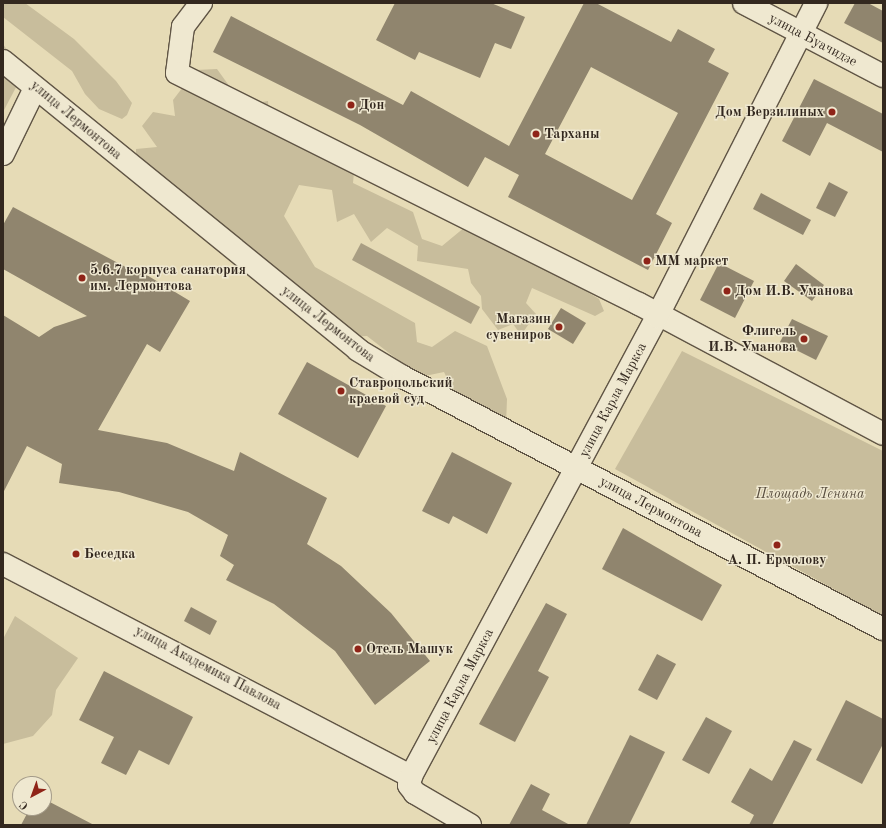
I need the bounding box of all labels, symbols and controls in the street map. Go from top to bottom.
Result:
street label: улица Буачидзе [766,10,860,70]
street label: улица Лермонтова [27,77,125,163]
place label: Дон [359,97,384,113]
marker: Дон [346,100,356,110]
place label: Дом Верзилиных [715,104,824,120]
marker: Дом Верзилиных [827,107,837,117]
place label: Тарханы [544,126,599,142]
marker: Тарханы [531,129,541,139]
place label: ММ маркет [655,253,728,269]
marker: ММ маркет [642,256,652,266]
place label: 5.6.7 корпуса санатория им. Лермонтова [90,262,246,294]
marker: 5.6.7 корпуса санатория им. Лермонтова [77,273,87,283]
street label: улица Лермонтова [278,282,378,366]
place label: Дом И.В. Уманова [735,283,853,299]
marker: Дом И.В. Уманова [722,286,732,296]
place label: Магазин сувениров [486,311,551,344]
marker: Магазин сувениров [554,322,564,332]
place label: Флигель И.В. Уманова [708,323,796,356]
marker: Флигель И.В. Уманова [799,334,809,344]
street label: улица Карла Маркса [576,340,650,460]
place label: Ставропольский краевой суд [349,375,452,408]
marker: Ставропольский краевой суд [336,386,346,396]
street label: улица Лермонтова [597,473,705,541]
park label: Площадь Ленина [756,486,864,502]
marker: А. П. Ермолову [772,540,782,550]
place label: Беседка [84,546,135,562]
marker: Беседка [71,549,81,559]
place label: А. П. Ермолову [727,552,827,568]
street label: улица Академика Павлова [132,622,284,714]
street label: улица Карла Маркса [423,626,497,746]
place label: Отель Машук [366,641,453,657]
marker: Отель Машук [353,644,363,654]
north arrow [12,776,52,816]
text: С [18,798,31,811]

